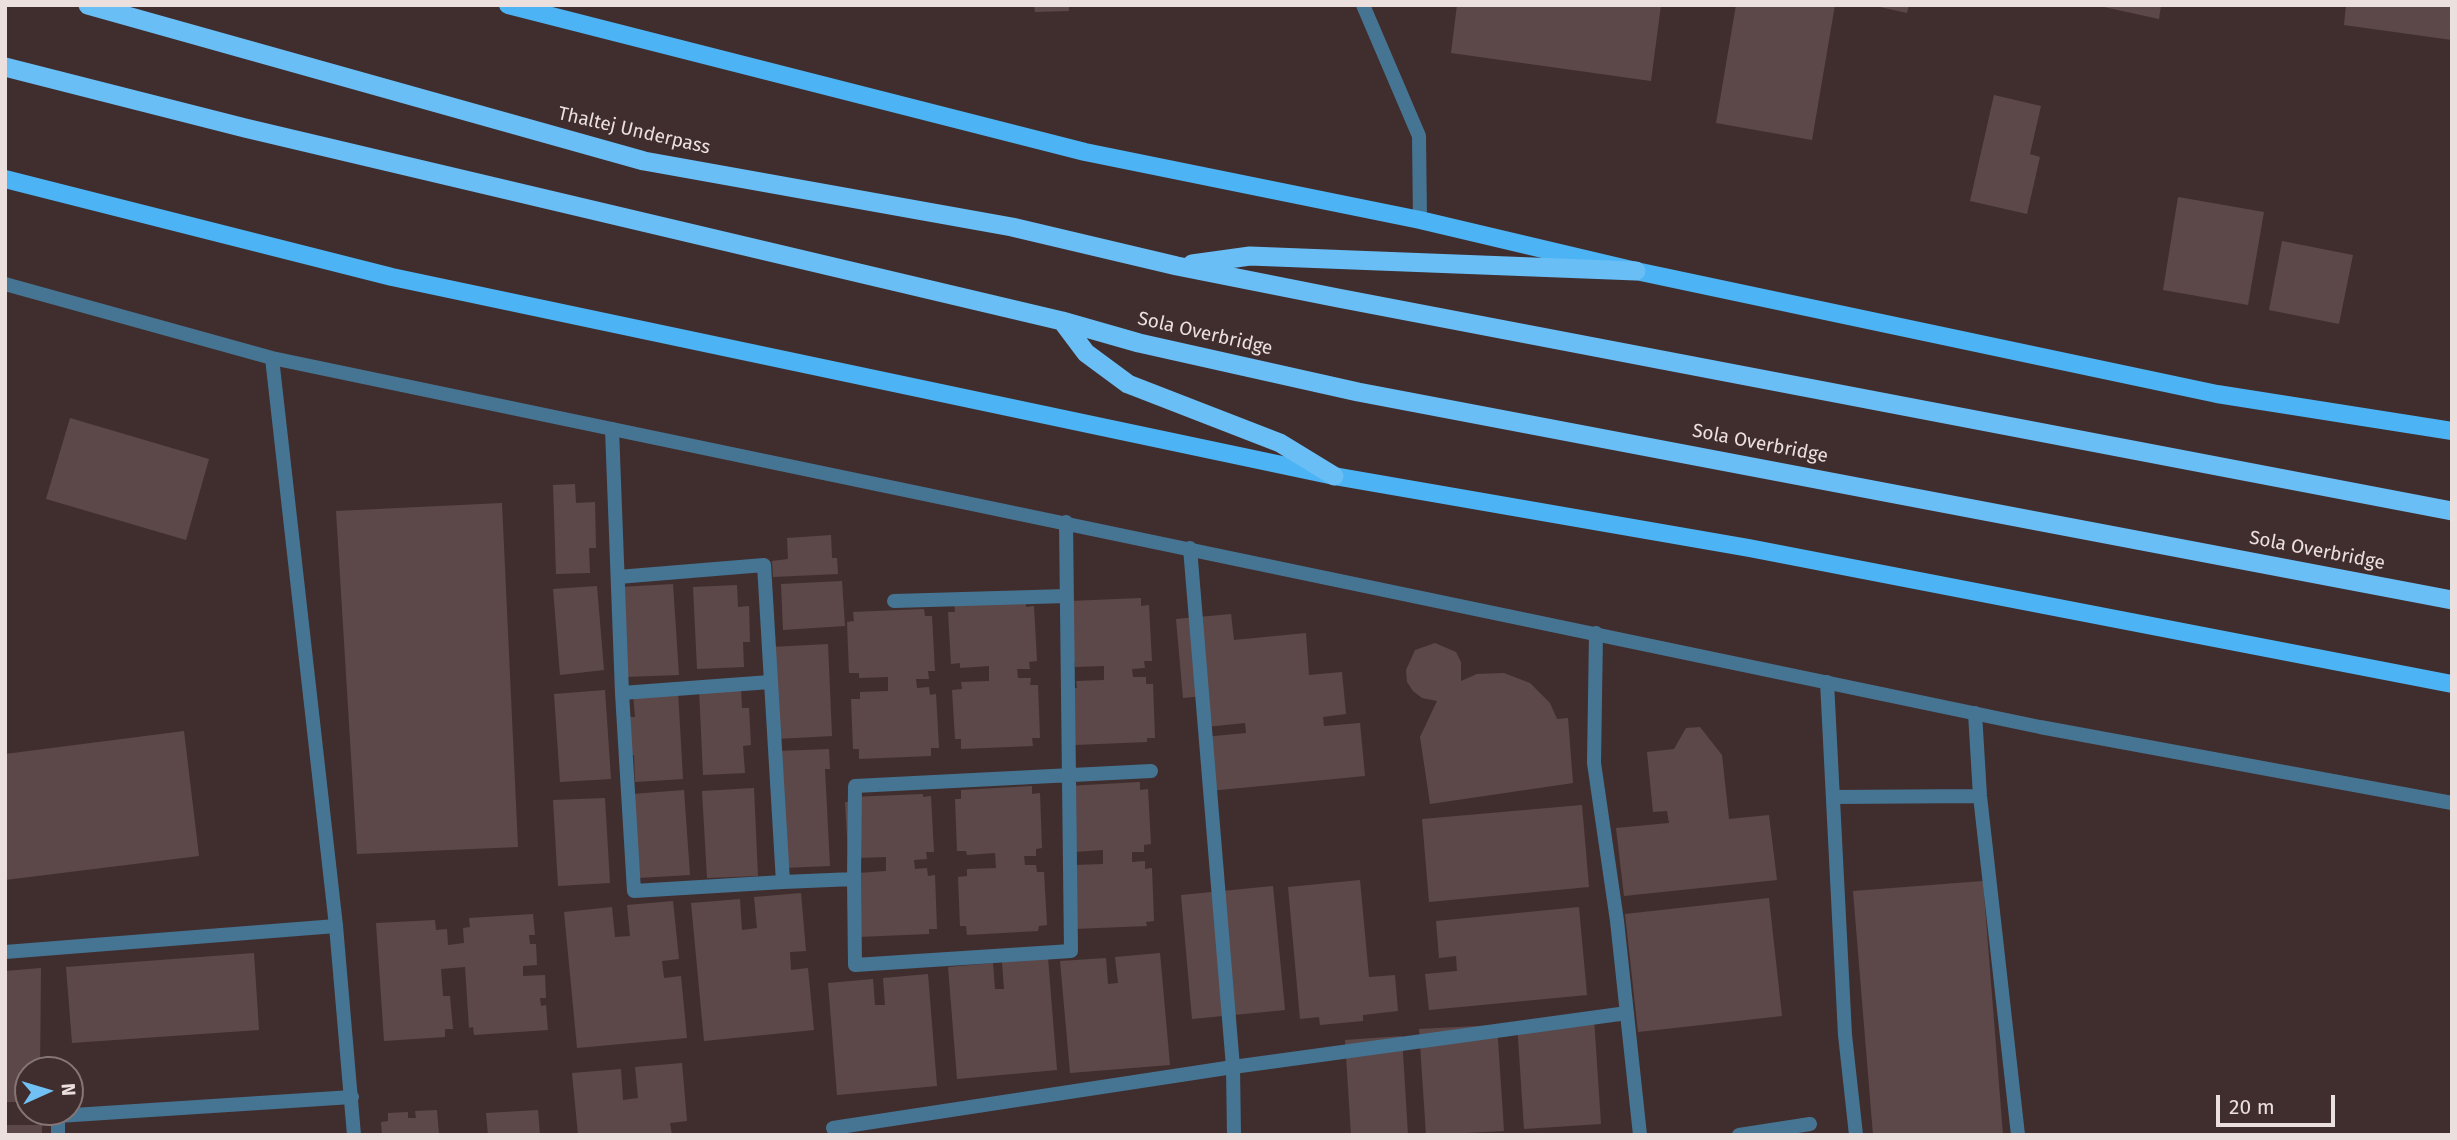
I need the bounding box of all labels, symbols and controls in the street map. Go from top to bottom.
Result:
street label: Thaltej Underpass [556,102,712,160]
street label: Sola Overbridge [1135,307,1275,361]
street label: Sola Overbridge [1690,420,1830,468]
street label: Sola Overbridge [2247,527,2387,575]
north arrow [14,1056,84,1126]
scale bar [2219,1080,2338,1124]
text: N [57,1083,80,1097]
text: 20 m [2229,1094,2275,1120]

